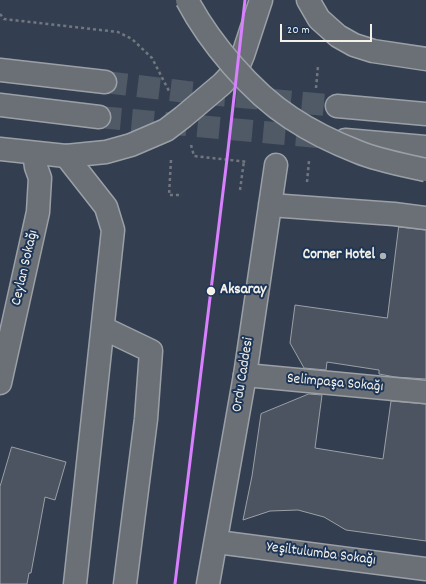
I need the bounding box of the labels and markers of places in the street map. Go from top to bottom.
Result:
place label: Corner Hotel [303,247,375,265]
marker: Corner Hotel [378,251,388,261]
place label: Aksaray [220,282,266,300]
marker: Aksaray [205,285,217,297]

